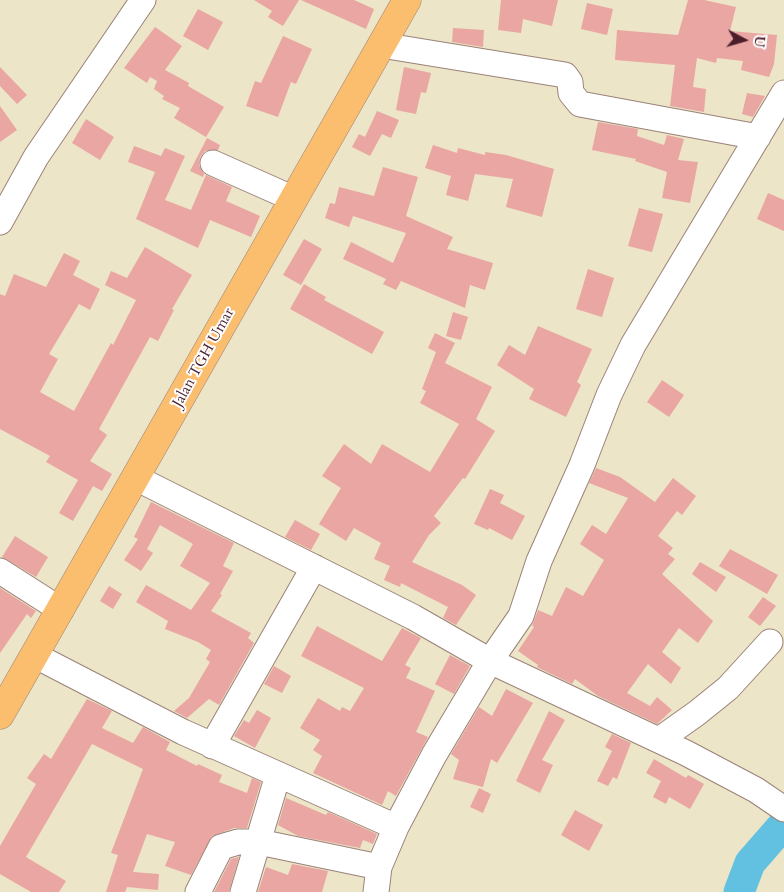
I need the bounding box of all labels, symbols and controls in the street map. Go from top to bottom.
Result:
north arrow [719,15,769,65]
text: U [749,35,769,48]
street label: Jalan TGH Umar [169,305,239,411]

